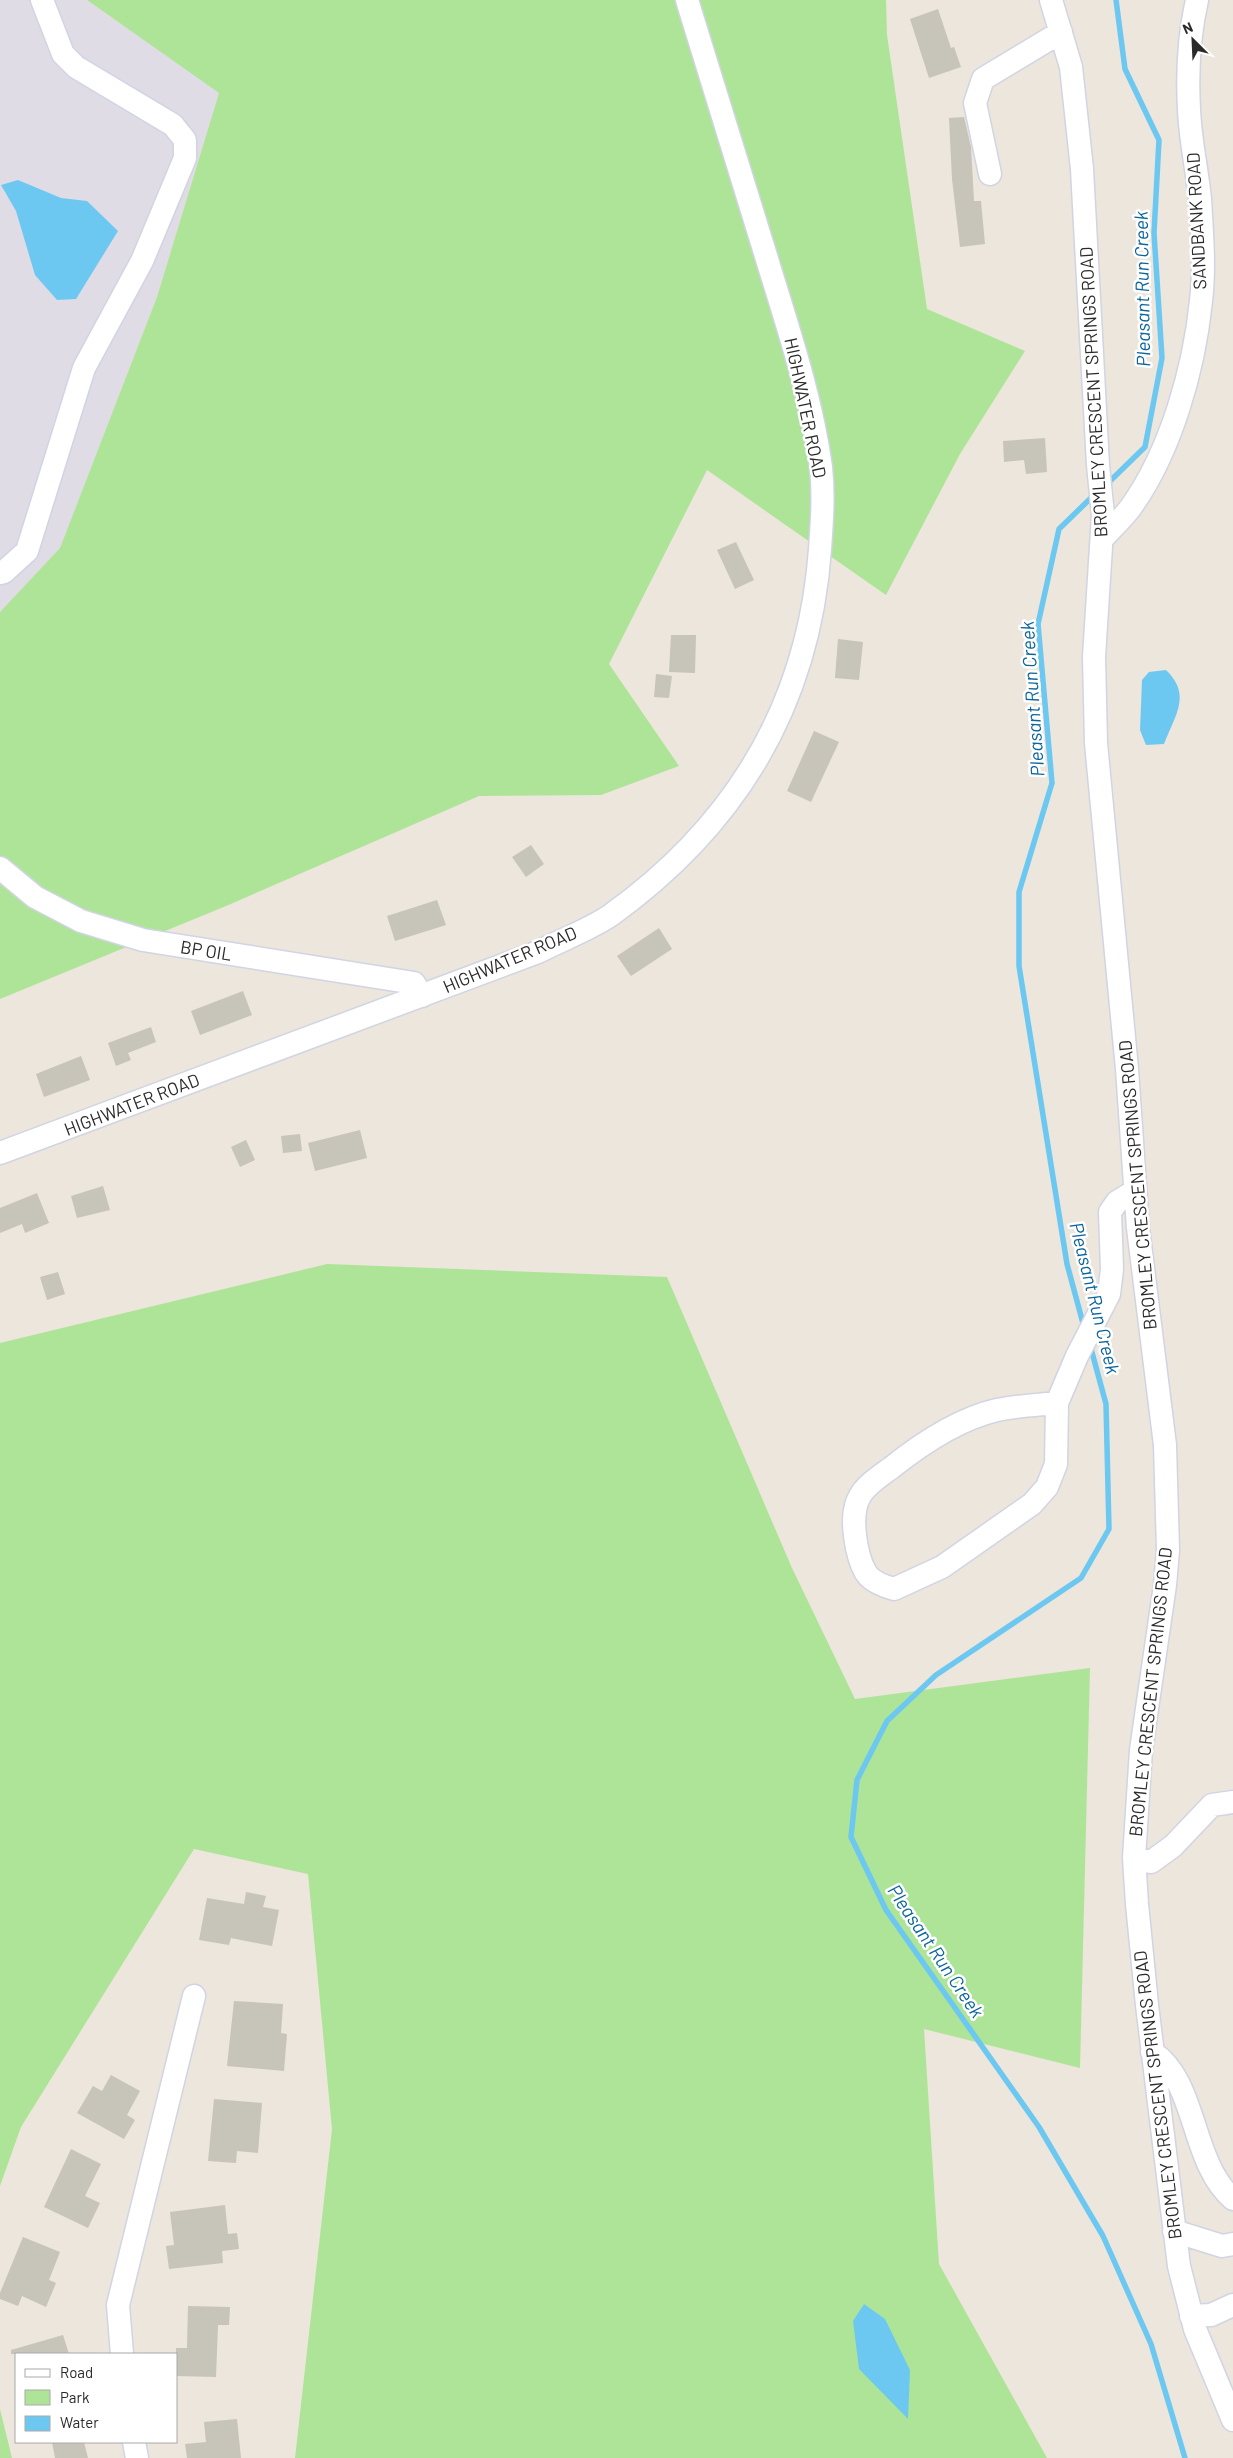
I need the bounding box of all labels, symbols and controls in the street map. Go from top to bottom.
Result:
north arrow [1168,15,1218,65]
text: N [1180,18,1195,37]
street label: SANDBANK ROAD [1181,152,1211,290]
water label: Pleasant Run Creek [1129,210,1154,367]
street label: BROMLEY CRESCENT SPRINGS ROAD [1074,246,1112,538]
street label: HIGHWATER ROAD [780,336,832,480]
water label: Pleasant Run Creek [1015,620,1048,778]
street label: HIGHWATER ROAD [439,921,580,997]
street label: BP OIL [179,935,233,965]
street label: BROMLEY CRESCENT SPRINGS ROAD [1113,1039,1161,1331]
street label: HIGHWATER ROAD [61,1068,202,1140]
water label: Pleasant Run Creek [1065,1220,1126,1377]
street label: BROMLEY CRESCENT SPRINGS ROAD [1124,1546,1176,1838]
water label: Pleasant Run Creek [883,1880,990,2022]
street label: BROMLEY CRESCENT SPRINGS ROAD [1128,1949,1186,2241]
legend [15,2353,178,2443]
text: Road [60,2363,93,2381]
text: Park [60,2388,90,2406]
text: Water [60,2413,99,2431]

